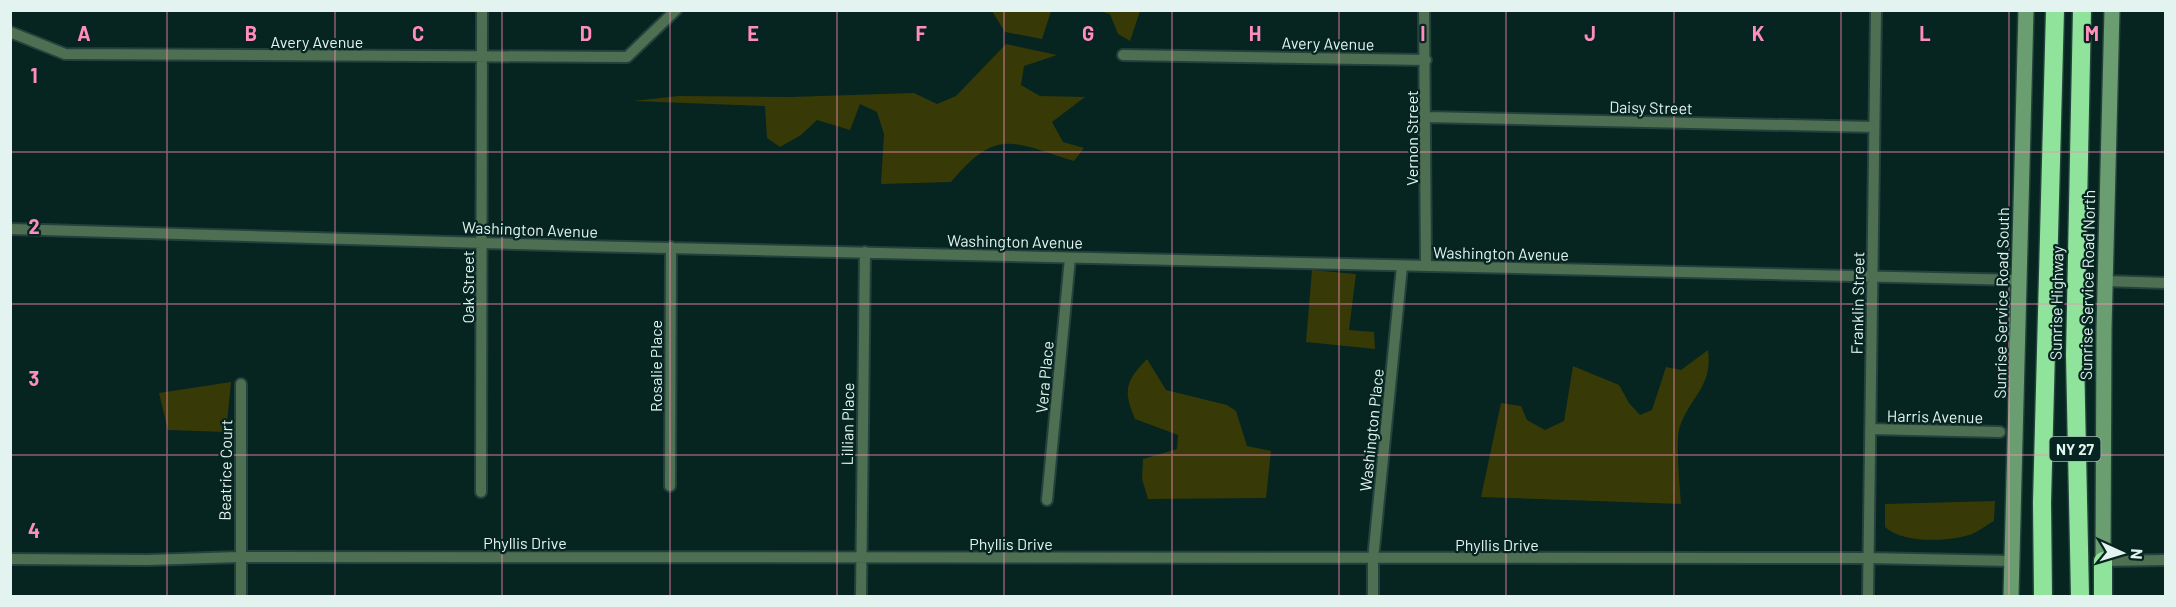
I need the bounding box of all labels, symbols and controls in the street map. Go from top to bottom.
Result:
text: A [77,21,91,45]
text: B [245,21,257,45]
text: C [412,21,424,45]
text: D [580,21,592,45]
text: E [747,21,759,45]
text: F [915,21,927,45]
text: G [1082,21,1094,45]
text: H [1249,21,1261,45]
text: I [1420,21,1426,45]
text: J [1584,21,1596,45]
text: K [1752,21,1765,45]
text: L [1919,21,1931,45]
text: M [2085,21,2099,45]
street label: Avery Avenue [271,32,363,51]
street label: Avery Avenue [1281,33,1375,53]
text: 1 [30,63,38,87]
street label: Vernon Street [1402,90,1421,186]
street label: Daisy Street [1609,97,1693,117]
street label: Sunrise Service Road North [2076,190,2098,380]
street label: Sunrise Service Road South [1990,207,2012,399]
text: 2 [28,214,40,238]
street label: Washington Avenue [462,217,598,241]
street label: Washington Avenue [947,230,1083,252]
street label: Washington Avenue [1433,242,1569,264]
street label: Sunrise Highway [2046,245,2067,360]
street label: Oak Street [458,251,477,323]
street label: Franklin Street [1847,251,1867,355]
street label: Rosalie Place [646,320,665,412]
street label: Vera Place [1031,340,1057,414]
text: 3 [29,366,39,390]
street label: Washington Place [1355,368,1387,492]
street label: Lillian Place [837,382,857,466]
street label: Harris Avenue [1887,406,1983,426]
street label: Beatrice Court [215,419,235,521]
road number: NY 27 [2050,437,2100,461]
text: 4 [28,518,40,542]
north arrow [2092,523,2152,583]
street label: Phyllis Drive [483,533,567,552]
street label: Phyllis Drive [969,534,1053,553]
street label: Phyllis Drive [1455,535,1539,554]
text: N [2128,548,2147,560]

